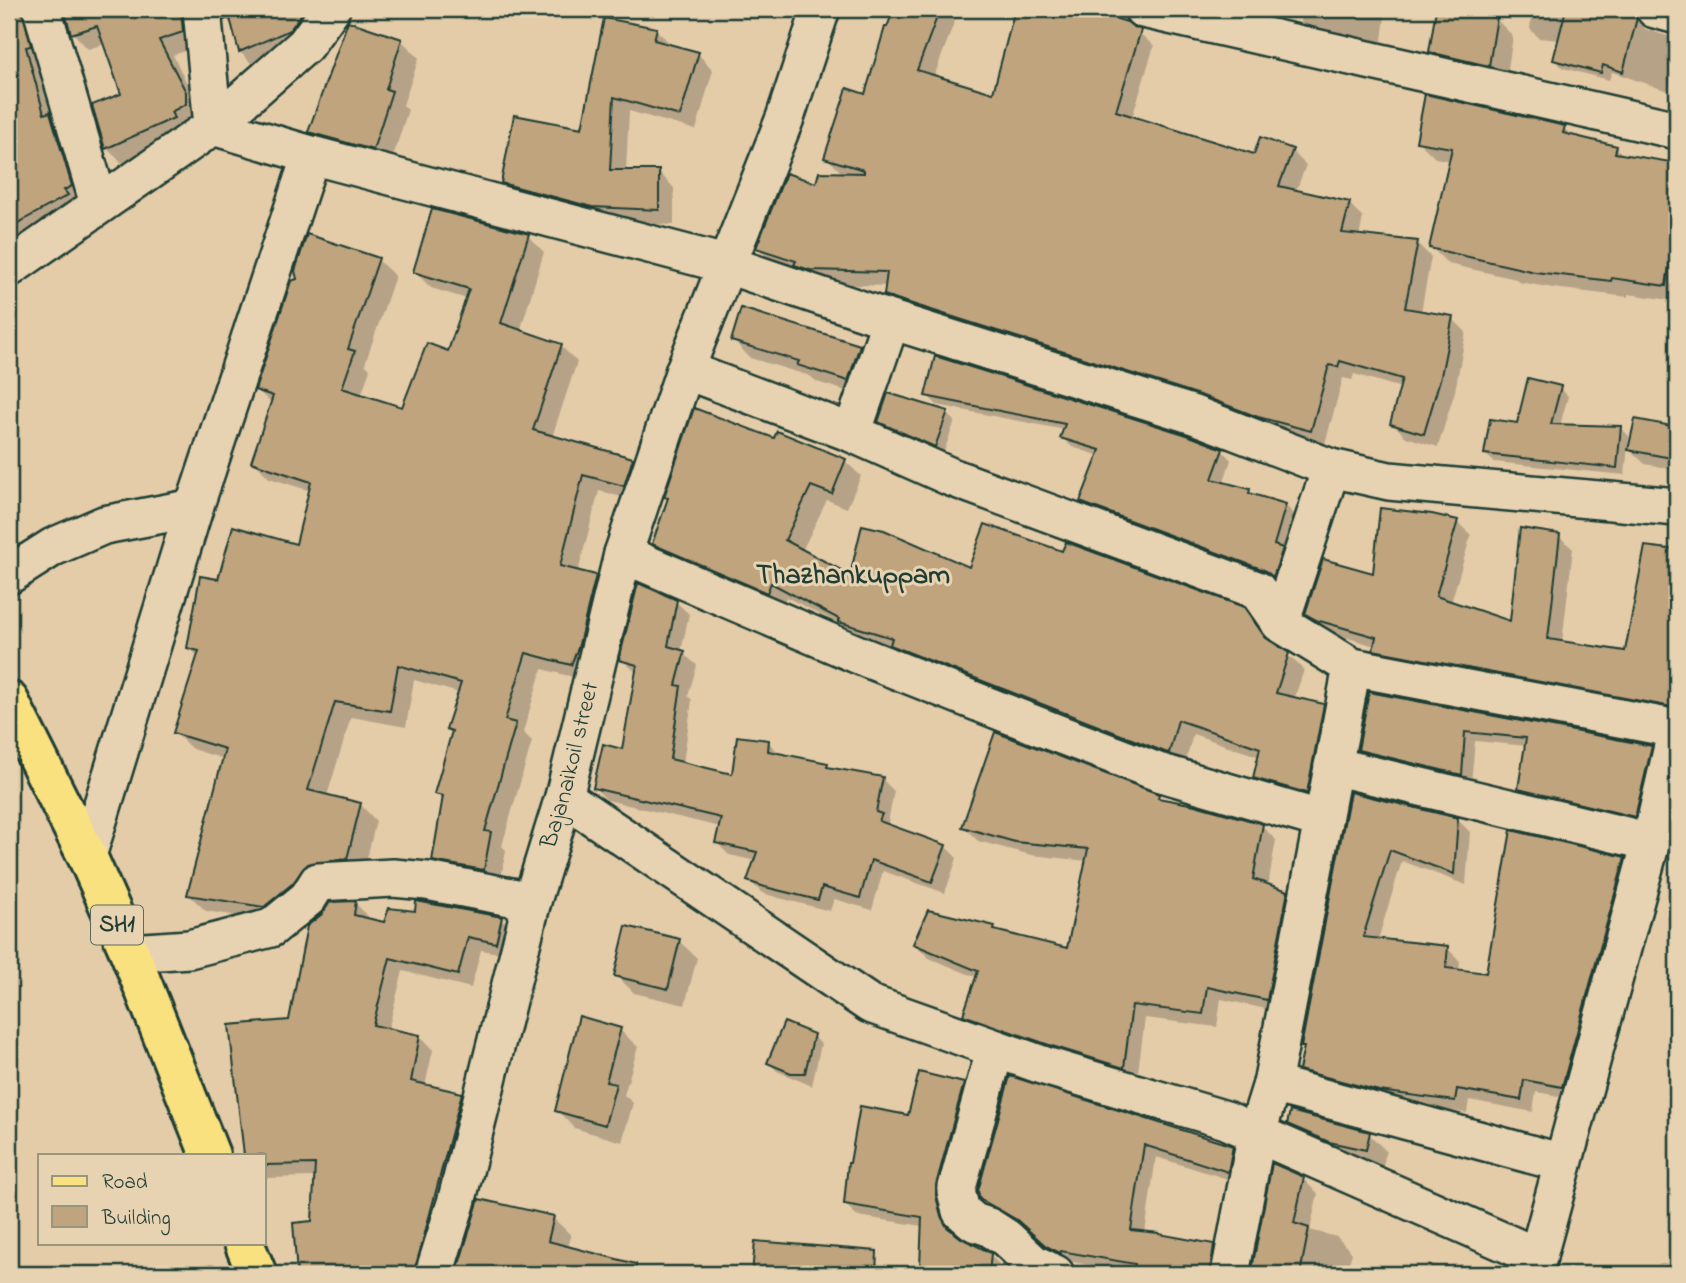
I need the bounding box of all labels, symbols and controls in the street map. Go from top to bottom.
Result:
district label: Thazhankuppam [756,556,950,597]
street label: Bajanaikoil street [531,678,609,854]
road number: SH1 [91,906,143,944]
legend [38,1154,266,1244]
text: Road [102,1168,148,1198]
text: Building [101,1204,171,1236]

